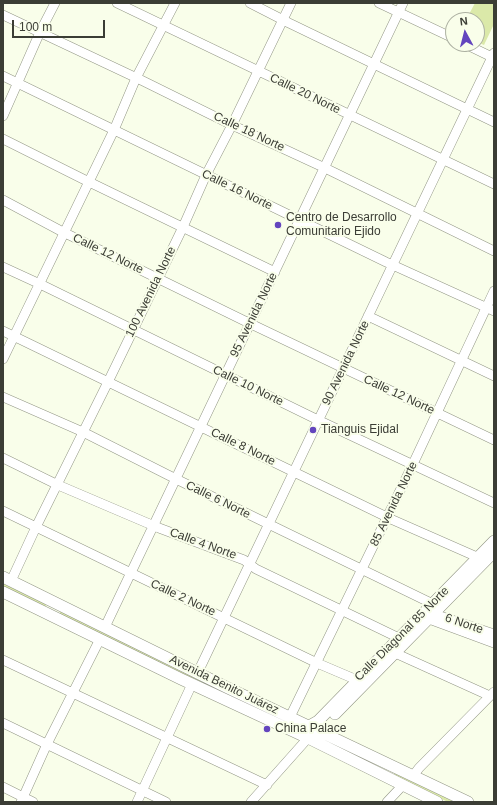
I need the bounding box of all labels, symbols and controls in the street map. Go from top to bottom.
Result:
scale bar [14,12,107,38]
north arrow [445,12,485,52]
text: N [459,15,468,28]
text: 100 m [19,20,52,34]
street label: Calle 20 Norte [267,71,343,117]
street label: Calle 18 Norte [211,109,287,155]
street label: Calle 16 Norte [199,167,275,213]
place label: Centro de Desarrollo Comunitario Ejido [286,211,397,239]
marker: Centro de Desarrollo Comunitario Ejido [273,220,283,230]
street label: Calle 12 Norte [70,231,146,277]
street label: 100 Avenida Norte [123,244,179,340]
street label: 95 Avenida Norte [227,270,281,360]
street label: 90 Avenida Norte [319,318,373,408]
street label: Calle 10 Norte [210,363,286,409]
street label: Calle 12 Norte [361,372,437,418]
place label: Tianguis Ejidal [321,423,399,437]
street label: Calle 8 Norte [208,425,278,469]
marker: Tianguis Ejidal [308,425,318,435]
street label: 85 Avenida Norte [367,459,421,549]
street label: Calle 6 Norte [183,478,253,522]
street label: Calle 4 Norte [168,525,238,563]
street label: Calle 2 Norte [148,577,218,619]
street label: Calle Diagonal 85 Norte [352,584,452,684]
street label: 6 Norte [443,611,485,637]
street label: Avenida Benito Juárez [167,652,281,718]
place label: China Palace [275,722,346,736]
marker: China Palace [262,724,272,734]

